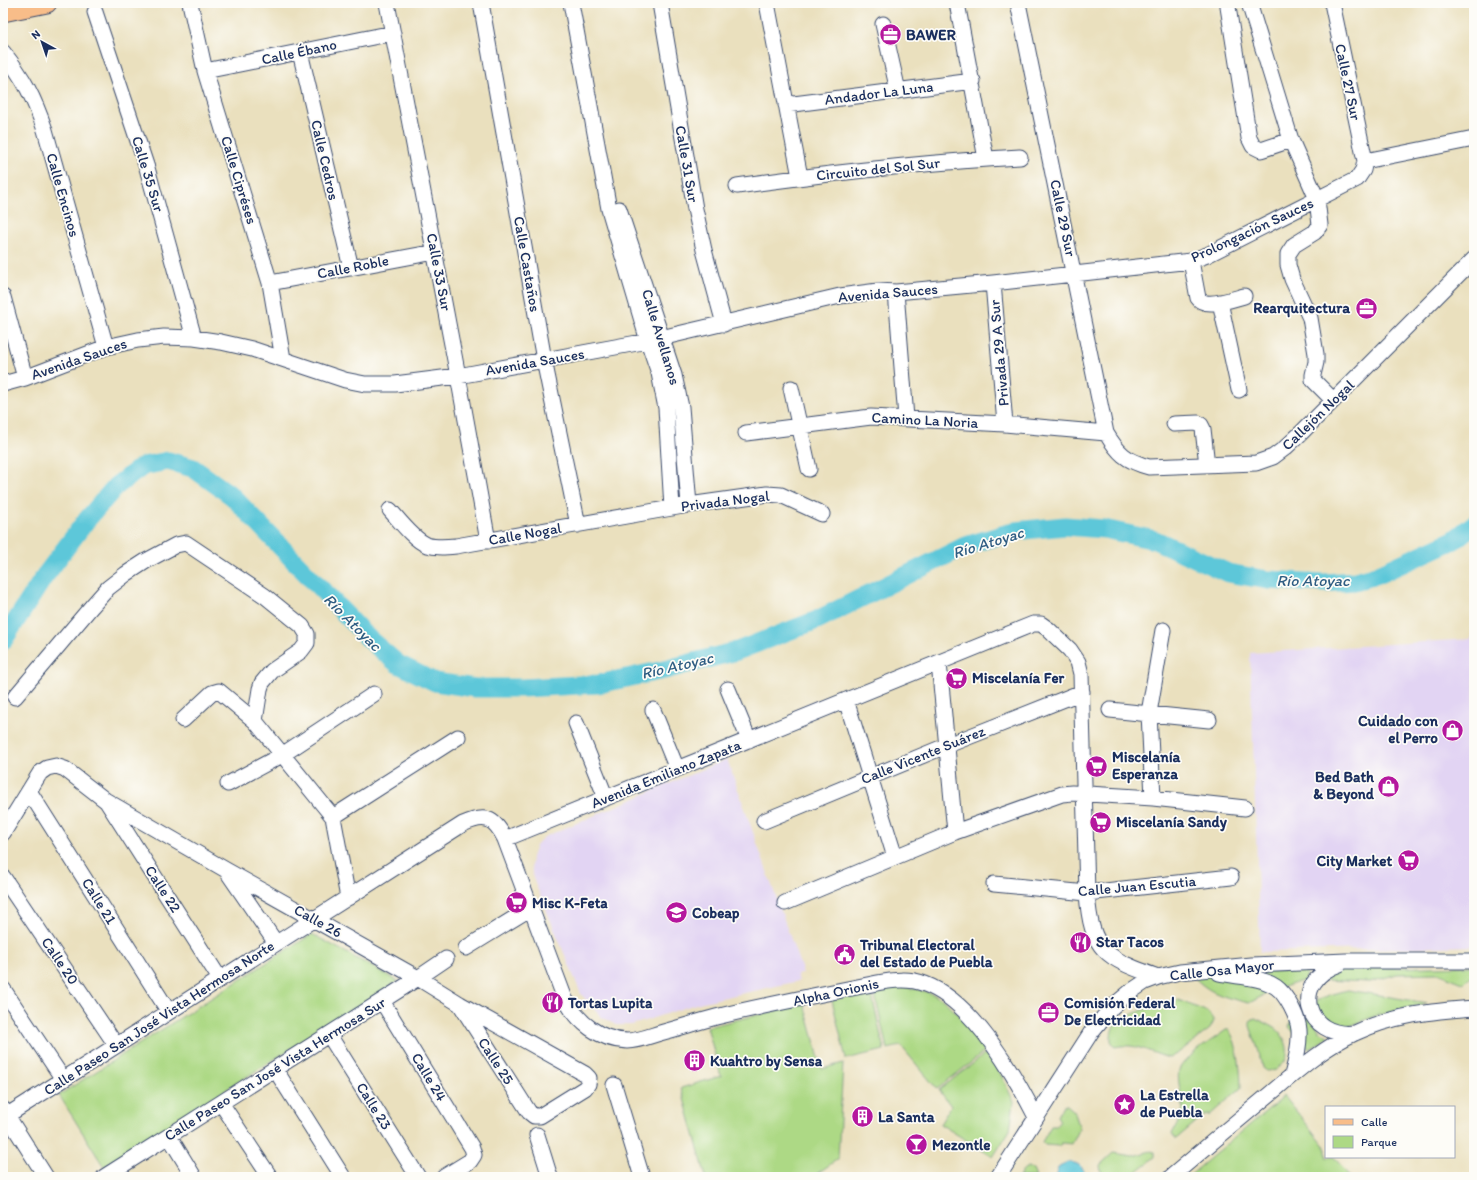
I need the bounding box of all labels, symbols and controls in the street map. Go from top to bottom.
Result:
north arrow [22,22,62,62]
office icon: BAWER [877,22,903,48]
place label: BAWER [906,26,956,44]
text: N [29,27,43,42]
street label: Calle Ébano [260,35,338,69]
street label: Calle 27 Sur [1331,42,1365,122]
street label: Andador La Luna [824,77,935,109]
street label: Calle Cedros [307,118,343,202]
street label: Calle 31 Sur [671,124,703,204]
street label: Calle 35 Sur [128,134,168,214]
street label: Calle Cipréses [217,134,261,227]
street label: Calle Encinos [42,151,84,239]
street label: Circuito del Sol Sur [815,154,941,184]
street label: Calle 29 Sur [1046,178,1080,258]
street label: Prolongación Sauces [1188,194,1316,266]
street label: Calle Castaños [510,215,544,314]
street label: Calle 33 Sur [423,232,455,312]
street label: Calle Roble [316,251,390,283]
street label: Avenida Sauces [837,280,939,306]
street label: Calle Avellanos [638,287,684,387]
office icon: Rearquitectura [1353,295,1379,321]
street label: Privada 29 A Sur [985,299,1013,407]
place label: Rearquitectura [1253,299,1350,318]
street label: Avenida Sauces [29,334,130,384]
street label: Avenida Sauces [484,344,586,380]
street label: Callejón Nogal [1278,375,1359,454]
street label: Camino La Noria [871,408,979,432]
street label: Privada Nogal [680,487,771,515]
street label: Calle Nogal [487,519,564,549]
water label: Río Atoyac [950,522,1027,562]
water label: Río Atoyac [1276,571,1351,590]
water label: Río Atoyac [320,590,386,656]
water label: Río Atoyac [639,648,716,683]
supermarket icon: Miscelanía Fer [943,665,969,691]
place label: Miscelanía Fer [972,669,1065,687]
place label: Cuidado con el Perro [1358,712,1439,747]
shop icon: Cuidado con el Perro [1440,717,1466,743]
street label: Calle Vicente Suárez [858,722,988,788]
street label: Avenida Emiliano Zapata [589,736,744,812]
place label: Miscelanía Esperanza [1112,748,1181,784]
supermarket icon: Miscelanía Esperanza [1083,753,1109,779]
place label: Bed Bath & Beyond [1313,768,1375,804]
shop icon: Bed Bath & Beyond [1376,773,1402,799]
supermarket icon: Miscelanía Sandy [1088,809,1114,835]
place label: Miscelanía Sandy [1116,813,1228,832]
supermarket icon: City Market [1395,848,1421,874]
place label: City Market [1316,852,1392,871]
street label: Calle 22 [141,862,185,916]
street label: Calle Juan Escutia [1077,872,1197,900]
street label: Calle 21 [78,874,120,928]
supermarket icon: Misc K-Feta [504,890,530,916]
place label: Misc K-Feta [532,894,608,912]
street label: Calle 26 [291,900,345,942]
school or university icon: Cobeap [663,900,689,926]
place label: Cobeap [692,904,740,923]
restaurant icon: Star Tacos [1067,929,1093,955]
place label: Star Tacos [1096,933,1164,951]
street label: Calle 20 [38,934,82,988]
place label: Tribunal Electoral del Estado de Puebla [859,936,993,971]
street label: Calle Paseo San José Vista Hermosa Norte [40,937,278,1099]
public building icon: Tribunal Electoral del Estado de Puebla [832,941,858,967]
street label: Calle Osa Mayor [1169,956,1275,984]
street label: Alpha Orionis [791,974,881,1010]
restaurant icon: Tortas Lupita [539,990,565,1016]
street label: Calle Paseo San José Vista Hermosa Sur [161,993,389,1145]
place label: Tortas Lupita [567,994,653,1013]
place label: Comisión Federal De Electricidad [1064,994,1176,1029]
office icon: Comisión Federal De Electricidad [1036,999,1062,1025]
street label: Calle 25 [474,1034,518,1088]
building icon: Kuahtro by Sensa [681,1048,707,1074]
street label: Calle 24 [408,1049,450,1105]
place label: Kuahtro by Sensa [710,1052,823,1071]
street label: Calle 23 [352,1079,396,1133]
place label: La Estrella de Puebla [1140,1086,1209,1121]
place icon: La Estrella de Puebla [1111,1091,1137,1117]
building icon: La Santa [849,1104,875,1130]
legend [1325,1106,1455,1158]
place label: La Santa [878,1108,935,1126]
text: Calle [1361,1115,1388,1129]
bar icon: Mezontle [904,1132,930,1158]
text: Parque [1361,1135,1397,1149]
place label: Mezontle [932,1136,991,1154]

